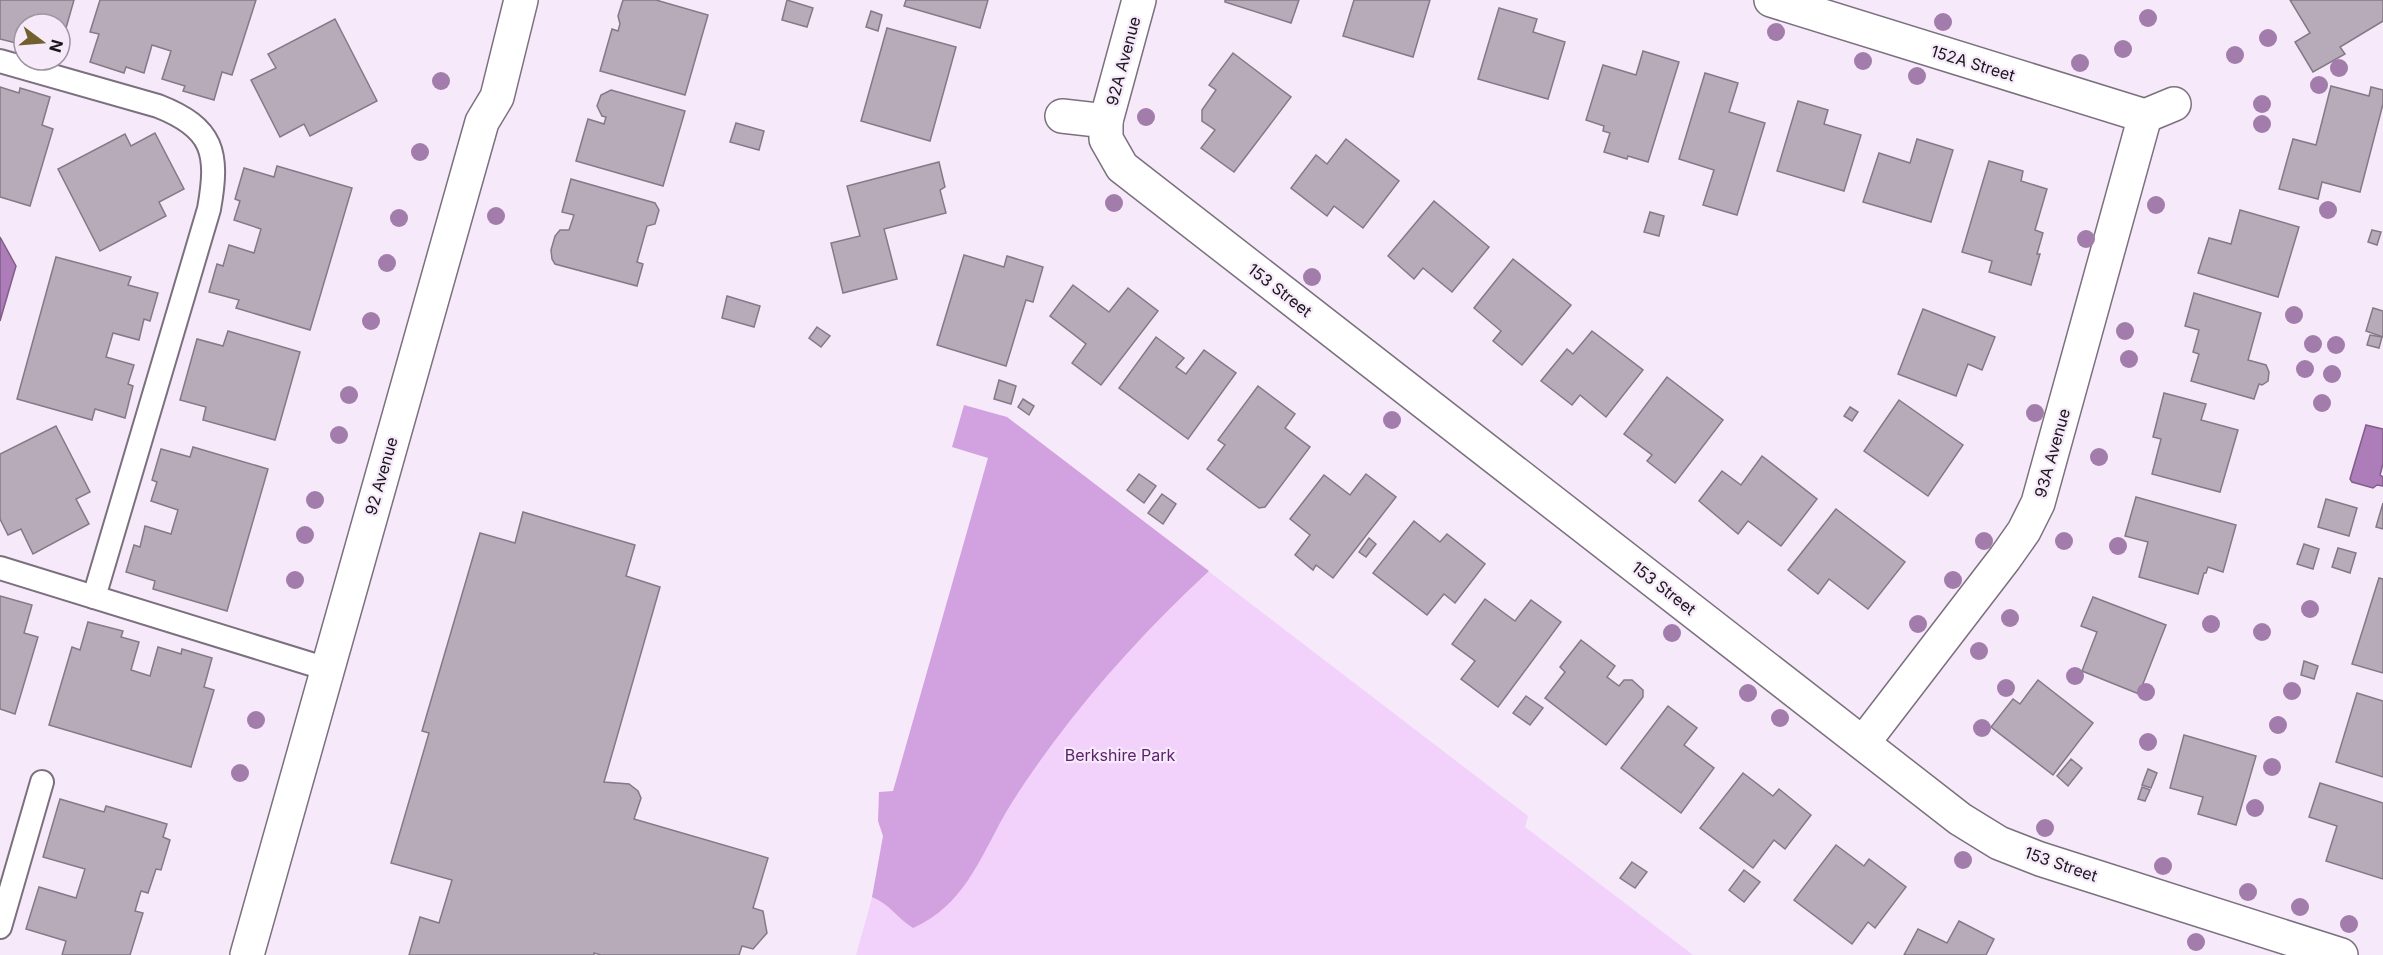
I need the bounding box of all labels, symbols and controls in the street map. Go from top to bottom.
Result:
north arrow [12,12,72,72]
street label: 92A Avenue [1102,14,1144,108]
text: N [45,38,68,55]
street label: 152A Street [1929,41,2017,85]
street label: 153 Street [1244,259,1316,321]
street label: 93A Avenue [2030,406,2074,500]
street label: 92 Avenue [360,435,402,517]
street label: 153 Street [1628,557,1700,619]
park label: Berkshire Park [1065,745,1175,765]
street label: 153 Street [2022,842,2100,886]

